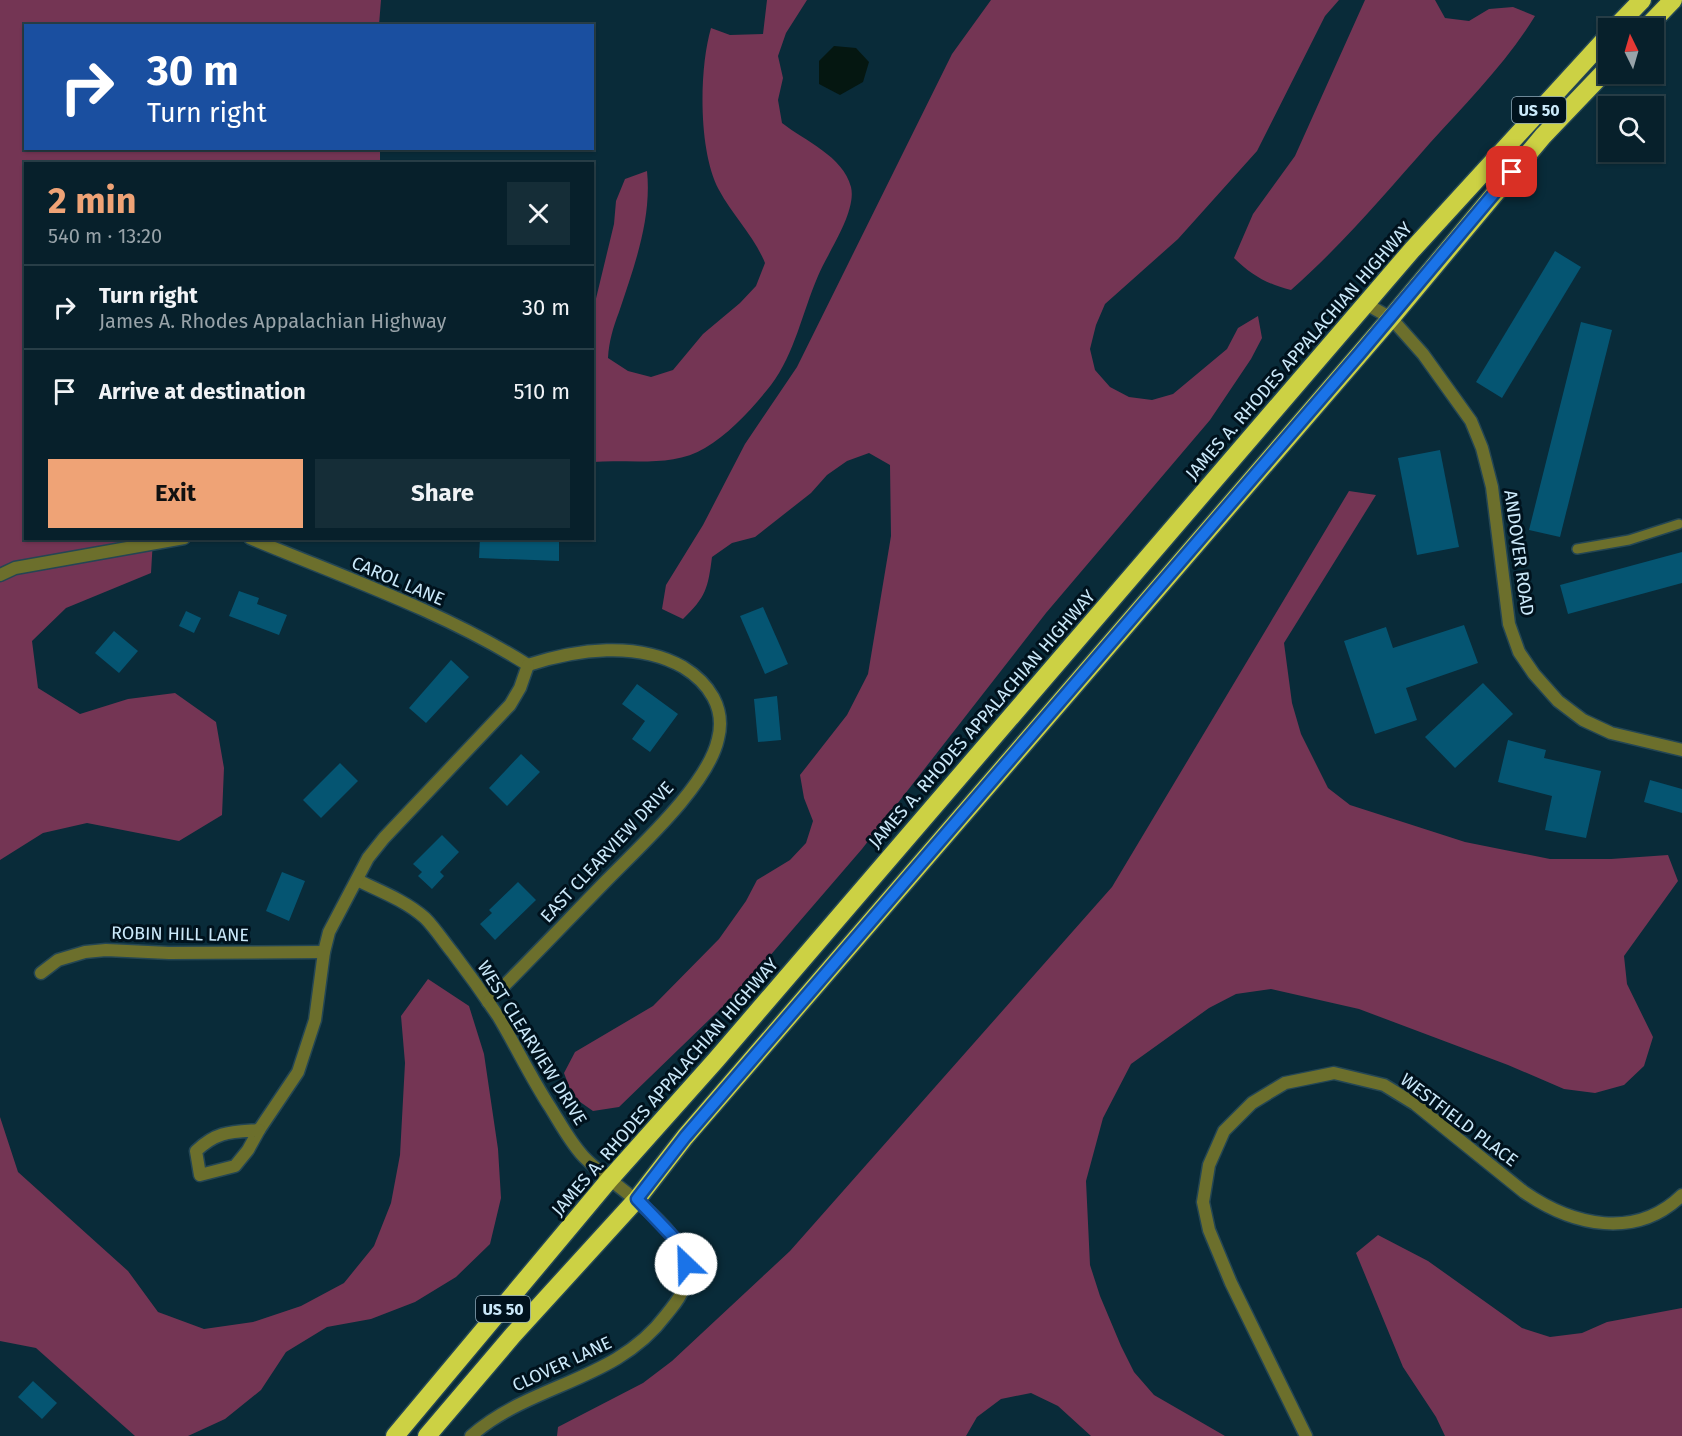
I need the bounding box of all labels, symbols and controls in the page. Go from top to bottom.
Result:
north arrow [1598,18,1664,84]
map controls [1598,18,1664,162]
text: 30 m [147,46,239,96]
icon: right [48,48,126,126]
button: search [1598,96,1664,162]
text: Turn right [147,97,267,129]
road number: US 50 [1512,97,1566,123]
pin [1486,146,1537,197]
icon: arrive [1495,155,1528,188]
text: 2 min [48,179,137,223]
button: close [507,182,570,245]
street label: JAMES A. RHODES APPALACHIAN HIGHWAY [1181,218,1417,484]
text: 540 m · 13:20 [48,224,162,248]
text: Turn right [99,282,198,309]
icon: right [48,291,81,324]
text: 30 m [522,294,570,321]
text: James A. Rhodes Appalachian Highway [99,309,446,333]
icon: arrive [48,375,81,408]
text: Arrive at destination [99,378,306,405]
text: 510 m [514,378,570,405]
button: Exit [48,459,303,528]
button: Share [315,459,570,528]
street label: ANDOVER ROAD [1499,489,1539,617]
street label: CAROL LANE [348,552,448,610]
street label: JAMES A. RHODES APPALACHIAN HIGHWAY [864,586,1100,852]
street label: EAST CLEARVIEW DRIVE [536,777,678,927]
street label: ROBIN HILL LANE [111,922,249,946]
street label: JAMES A. RHODES APPALACHIAN HIGHWAY [547,954,783,1220]
street label: WEST CLEARVIEW DRIVE [472,957,592,1129]
street label: WESTFIELD PLACE [1396,1069,1522,1171]
position arrow [654,1232,718,1296]
road number: US 50 [476,1296,530,1322]
street label: CLOVER LANE [509,1331,615,1397]

